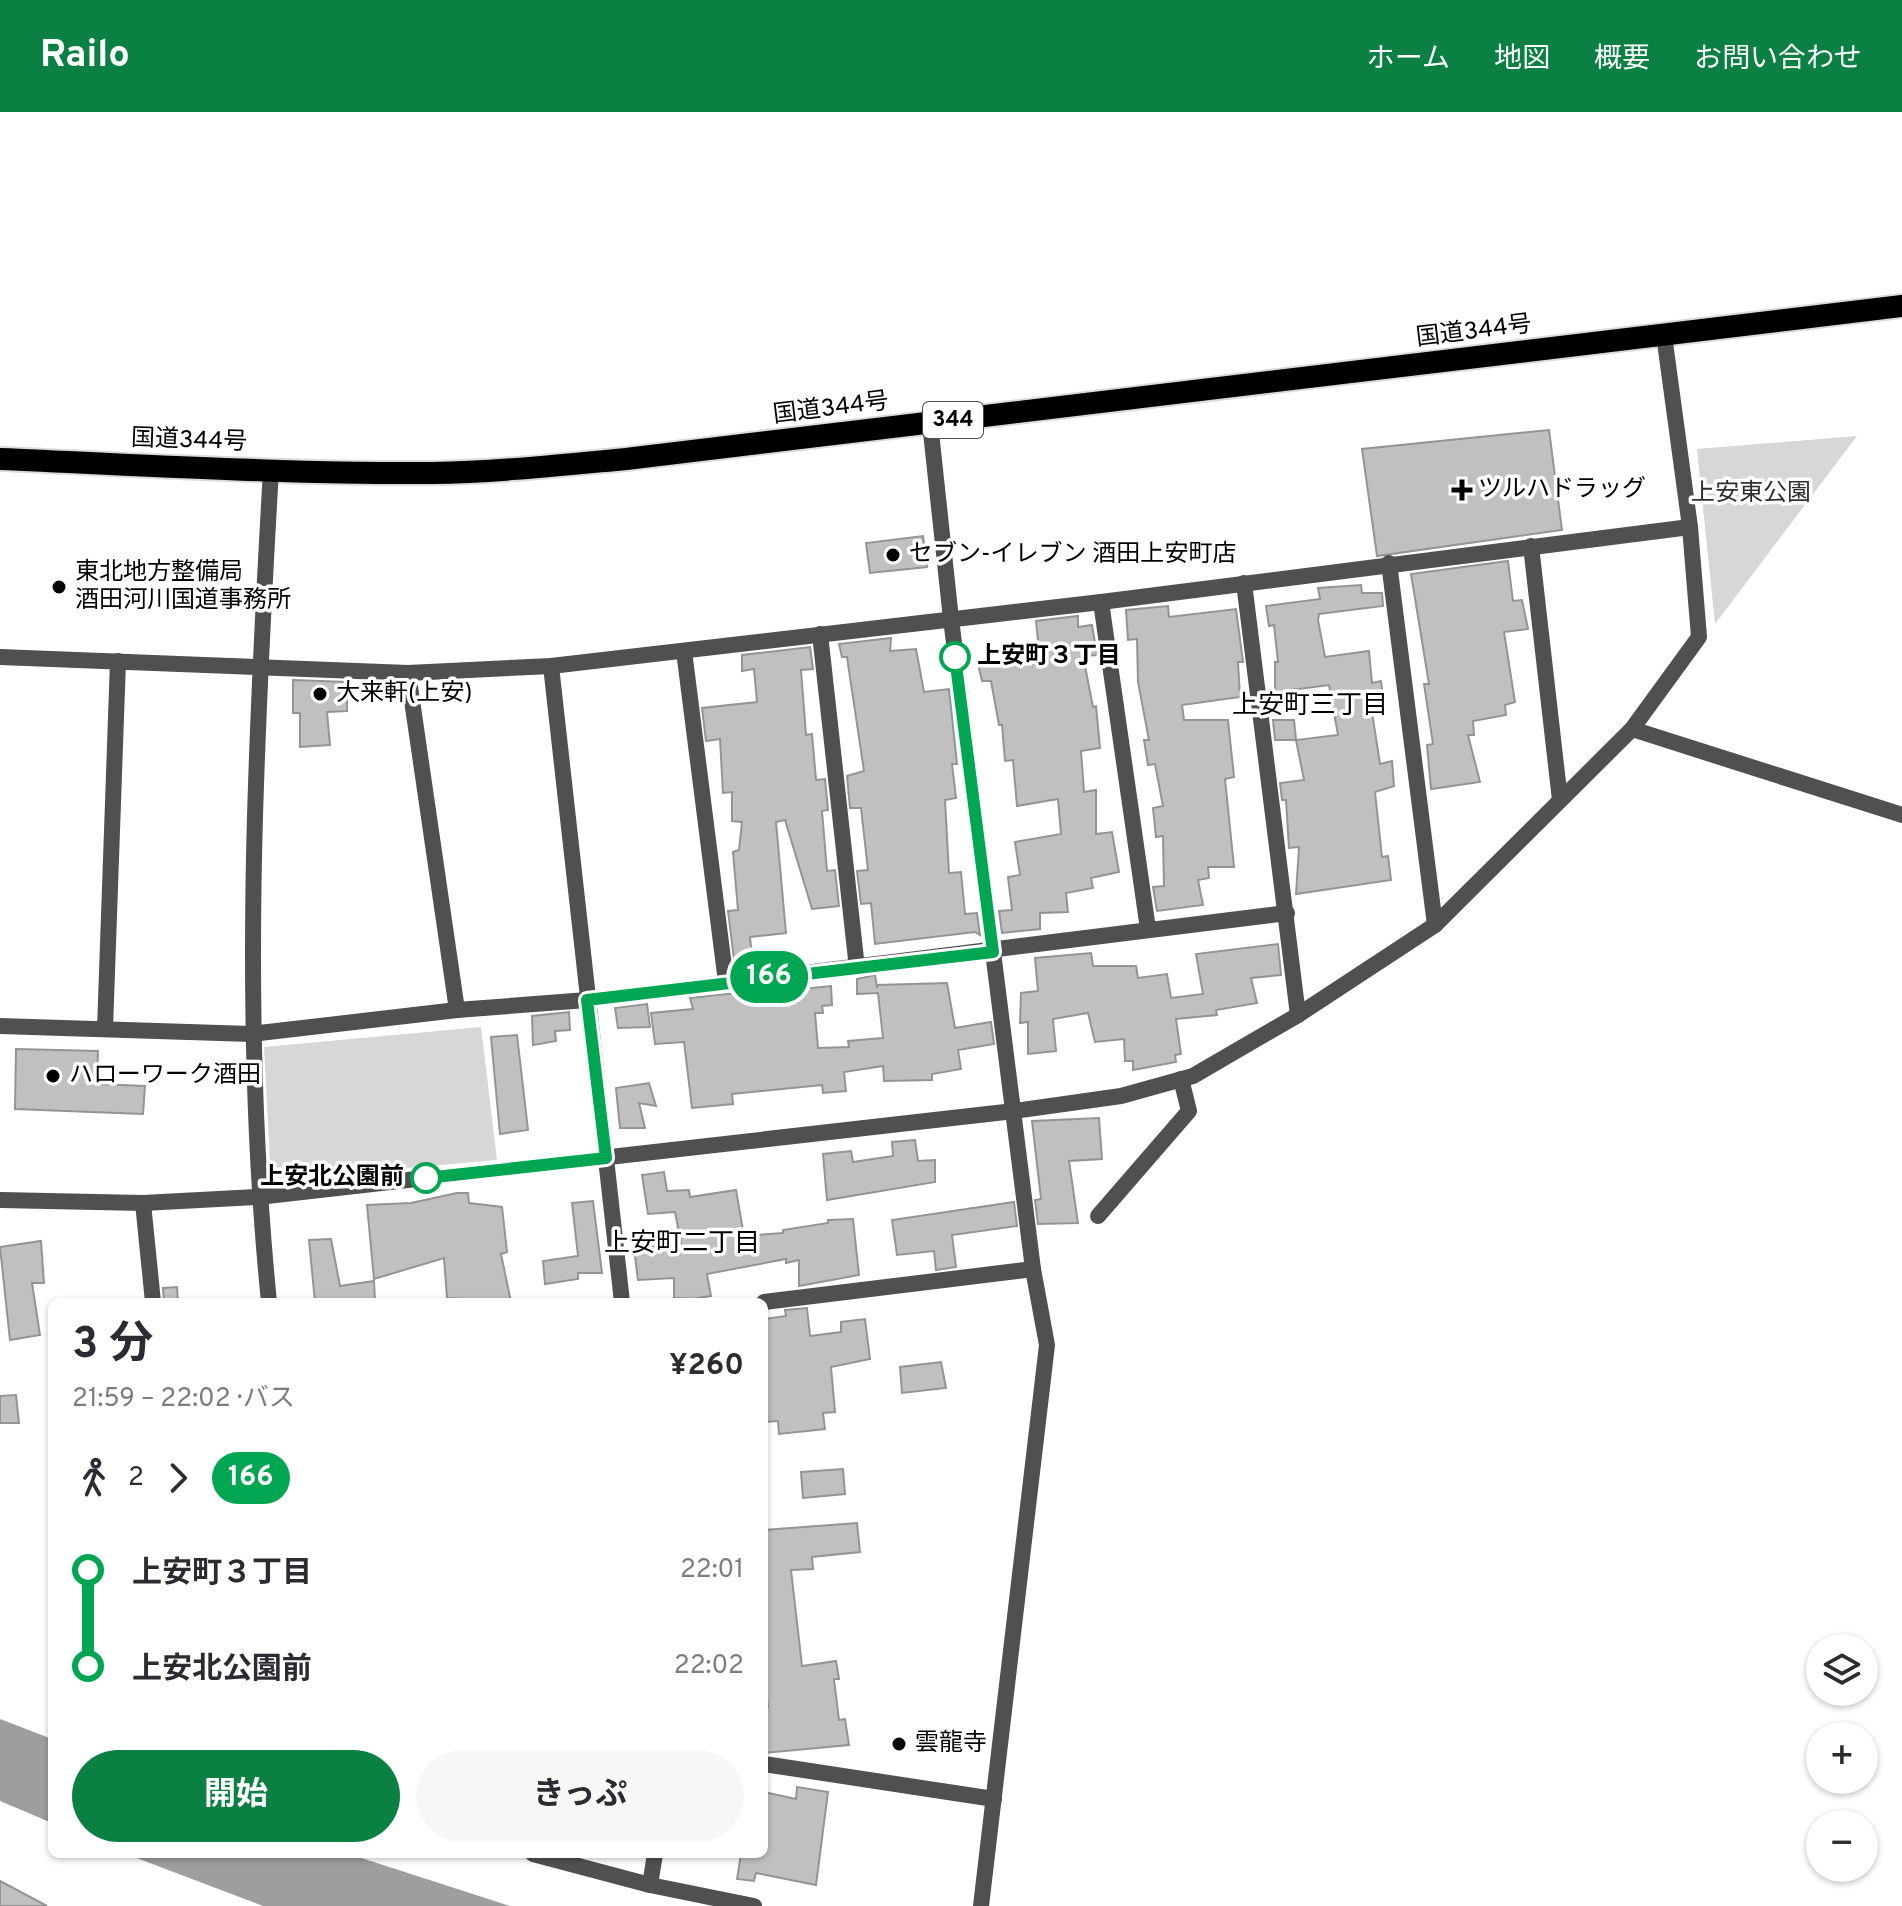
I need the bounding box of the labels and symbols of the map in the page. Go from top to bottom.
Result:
street label: 国道344号 [1414,310,1534,354]
street label: 国道344号 [771,387,891,431]
road number: 344 [923,402,983,438]
street label: 国道344号 [130,424,248,458]
place label: ツルハドラッグ [1478,475,1646,505]
park label: 上安東公園 [1691,479,1811,509]
marker: ツルハドラッグ [1453,481,1471,499]
place label: セブン-イレブン 酒田上安町店 [909,540,1236,570]
marker: セブン-イレブン 酒田上安町店 [884,546,902,564]
place label: 東北地方整備局 酒田河川国道事務所 [75,558,291,616]
marker: 東北地方整備局 酒田河川国道事務所 [50,578,68,596]
marker: 上安町３丁目 [940,642,970,672]
place label: 上安町３丁目 [977,642,1121,672]
place label: 大来軒(上安) [336,679,472,709]
marker: 大来軒(上安) [311,685,329,703]
district label: 上安町三丁目 [1232,690,1388,723]
line badge: 166 [723,951,815,1003]
place label: ハローワーク酒田 [69,1061,261,1091]
marker: ハローワーク酒田 [44,1067,62,1085]
place label: 上安北公園前 [260,1163,404,1193]
marker: 上安北公園前 [411,1163,441,1193]
district label: 上安町二丁目 [604,1228,760,1261]
place label: 雲龍寺 [915,1729,987,1759]
marker: 雲龍寺 [890,1735,908,1753]

